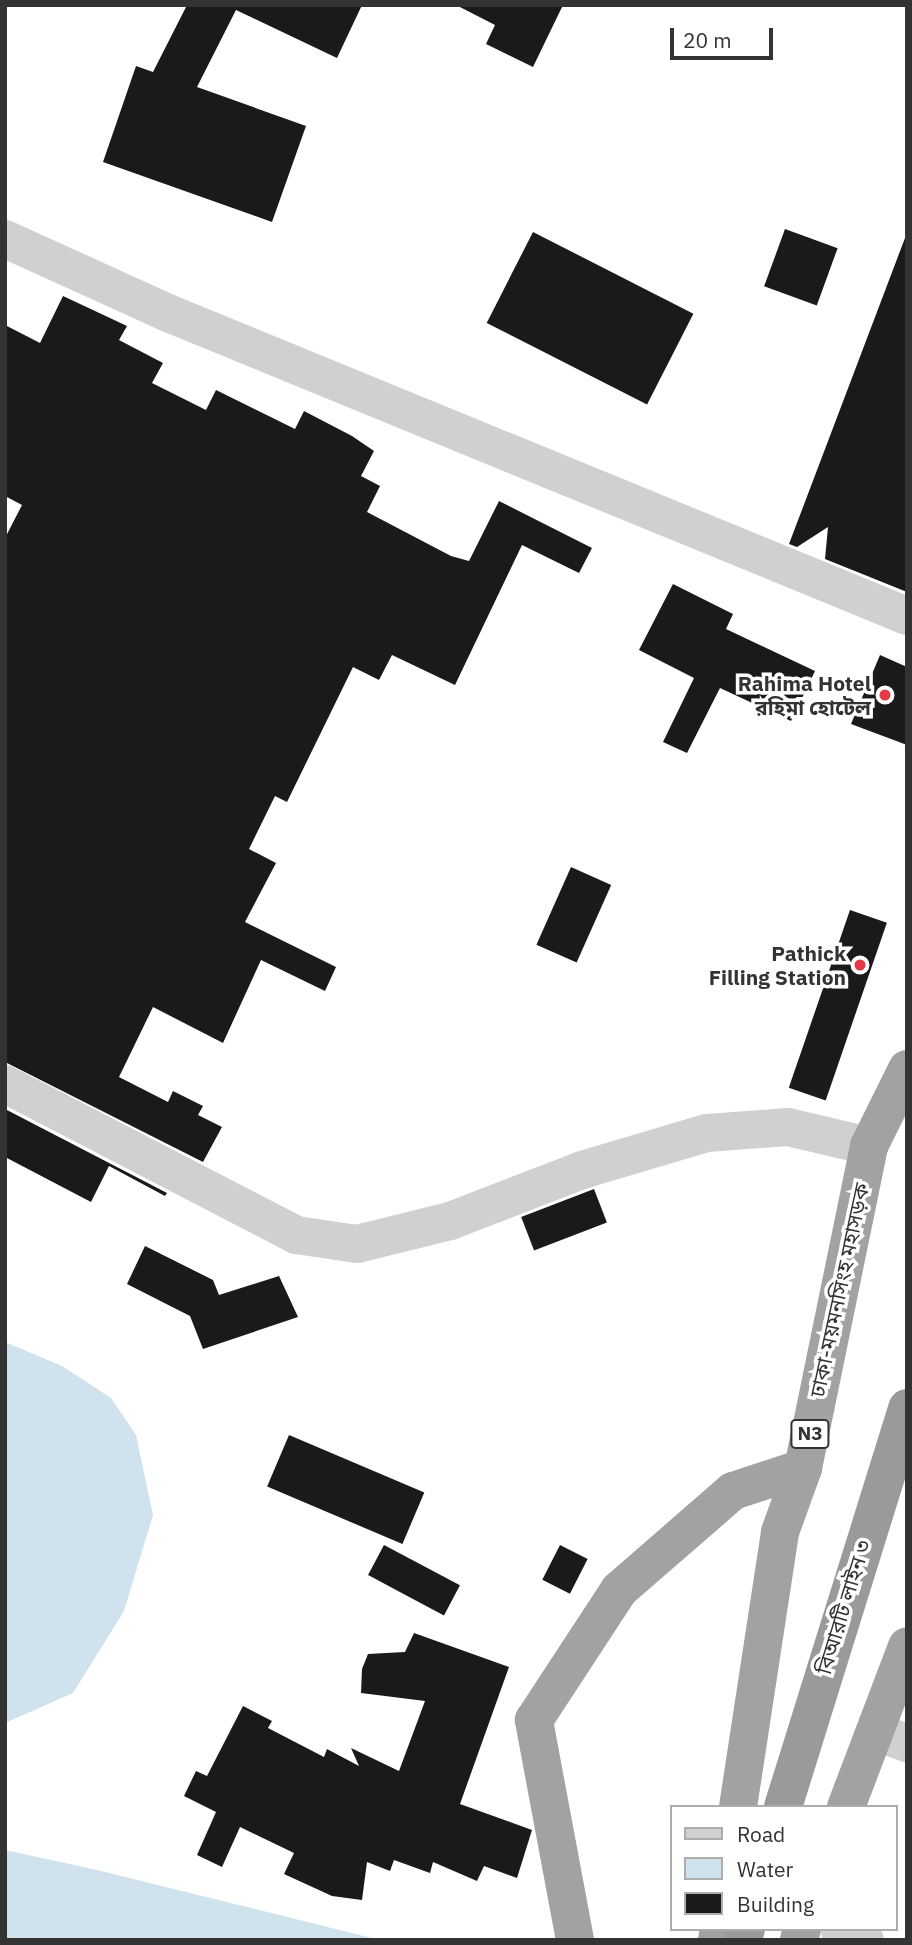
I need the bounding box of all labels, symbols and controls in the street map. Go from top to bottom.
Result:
scale bar [674,14,777,58]
text: 20 m [683,26,732,54]
place label: Rahima Hotel রহিমা হোটেল [738,670,871,720]
marker: Rahima Hotel রহিমা হোটেল [877,687,893,703]
place label: Pathick Filling Station [709,940,846,990]
marker: Pathick Filling Station [852,957,868,973]
street label: ঢাকা-ময়মনসিংহ মহাসড়ক [804,1181,874,1399]
road number: N3 [789,1418,831,1450]
street label: বিআরটি লাইন ৩ [811,1537,875,1677]
legend [670,1805,898,1931]
text: Road [737,1820,785,1848]
text: Water [737,1855,793,1883]
text: Building [737,1890,814,1918]

